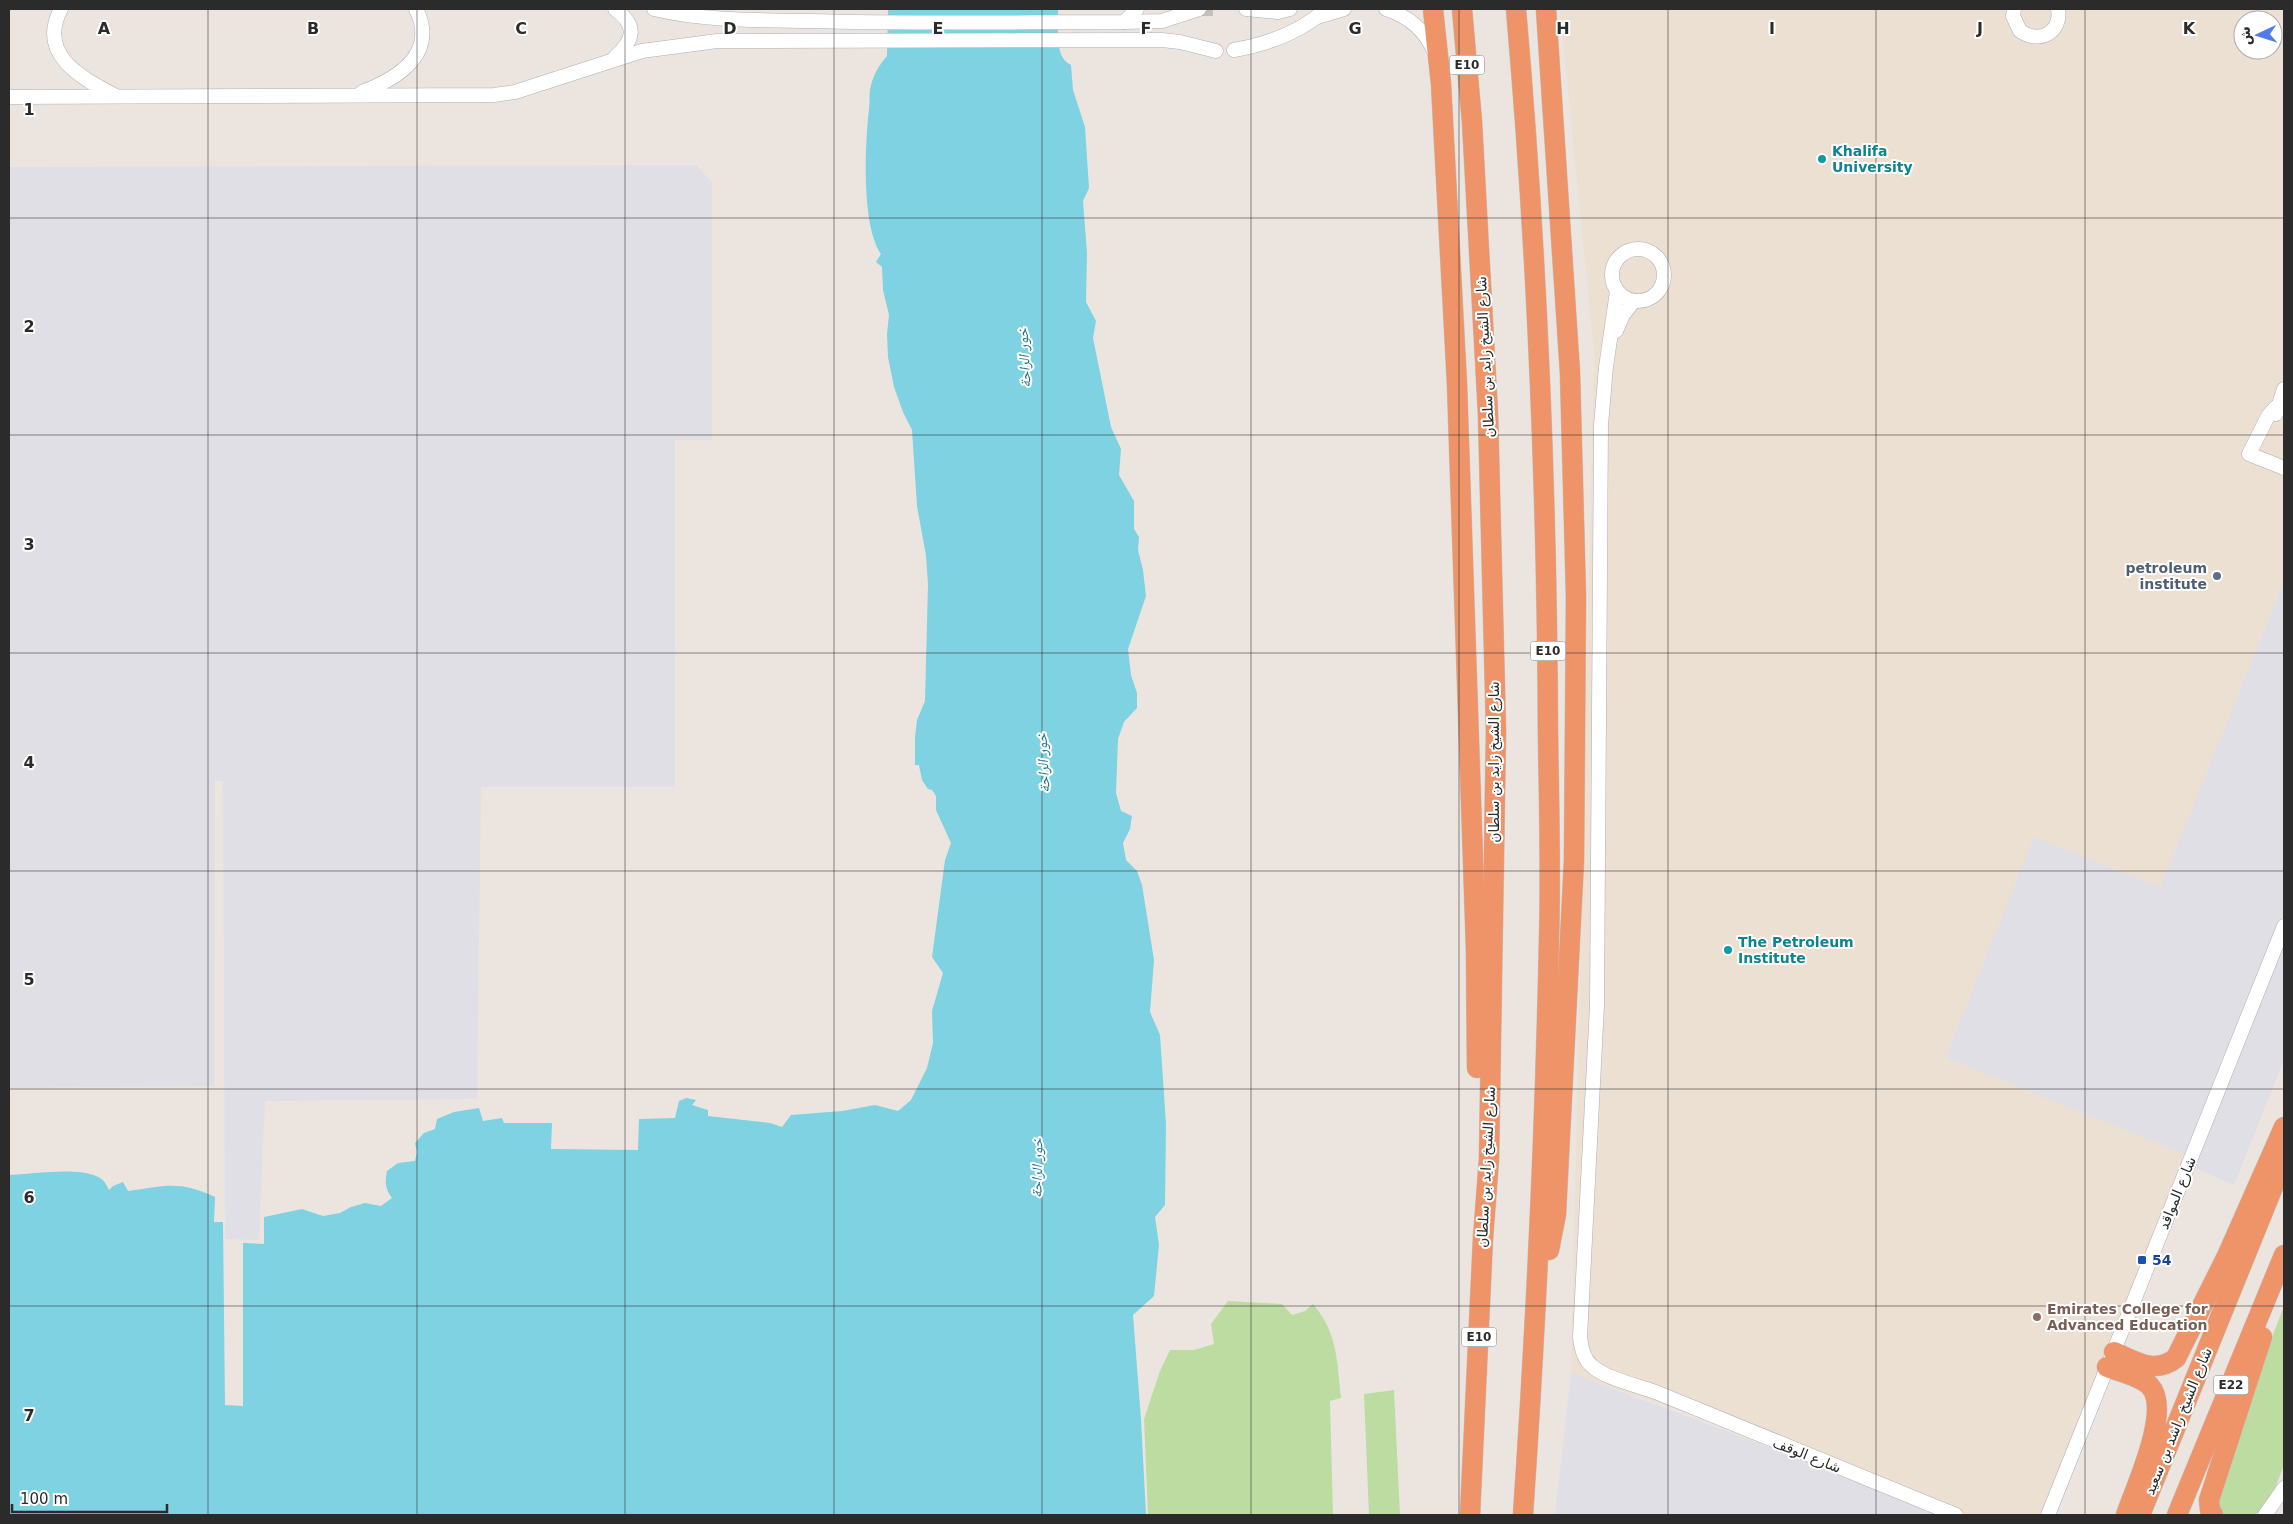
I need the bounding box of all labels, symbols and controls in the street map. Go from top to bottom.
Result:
north arrow [2233,10,2283,60]
text: A [98,19,111,38]
text: B [307,19,319,38]
text: C [515,19,527,38]
text: D [723,19,737,38]
text: E [933,19,943,38]
text: F [1141,19,1151,38]
text: G [1348,19,1362,38]
text: H [1556,19,1570,38]
text: I [1769,19,1775,38]
text: J [1976,19,1983,38]
text: K [2183,19,2196,38]
text: ش [2236,26,2254,46]
road number: E10 [1450,56,1484,74]
text: 1 [23,100,35,119]
place label: Khalifa University [1832,143,1913,175]
marker: Khalifa University [1816,153,1828,165]
street label: شارع الشيخ زايد بن سلطان [1473,276,1498,438]
text: 2 [23,317,35,336]
water label: خور الراحة [1013,327,1035,388]
text: 3 [23,535,35,554]
place label: petroleum institute [2125,560,2207,592]
marker: petroleum institute [2211,570,2223,582]
road number: E10 [1530,641,1566,660]
street label: شارع الشيخ زايد بن سلطان [1486,681,1503,843]
water label: خور الراحة [1032,732,1054,793]
text: 4 [23,753,35,772]
place label: The Petroleum Institute [1738,934,1854,966]
marker: The Petroleum Institute [1722,944,1734,956]
text: 5 [23,970,35,989]
street label: شارع الشيخ زايد بن سلطان [1474,1086,1499,1248]
water label: خور الراحة [1027,1137,1047,1198]
street label: شارع المواقد [2155,1154,2200,1232]
text: 6 [23,1188,35,1207]
place label: 54 [2152,1252,2172,1268]
marker: 54 [2136,1254,2148,1266]
place label: Emirates College for Advanced Education [2047,1301,2208,1333]
marker: Emirates College for Advanced Education [2031,1311,2043,1323]
road number: E10 [1462,1328,1496,1346]
street label: شارع الشيخ راشد بن سعيد [2141,1345,2216,1497]
road number: E22 [2214,1376,2248,1394]
text: 7 [23,1406,35,1425]
street label: شارع الوقف [1770,1434,1843,1477]
scale bar [12,1482,168,1514]
text: 100 m [20,1490,68,1508]

